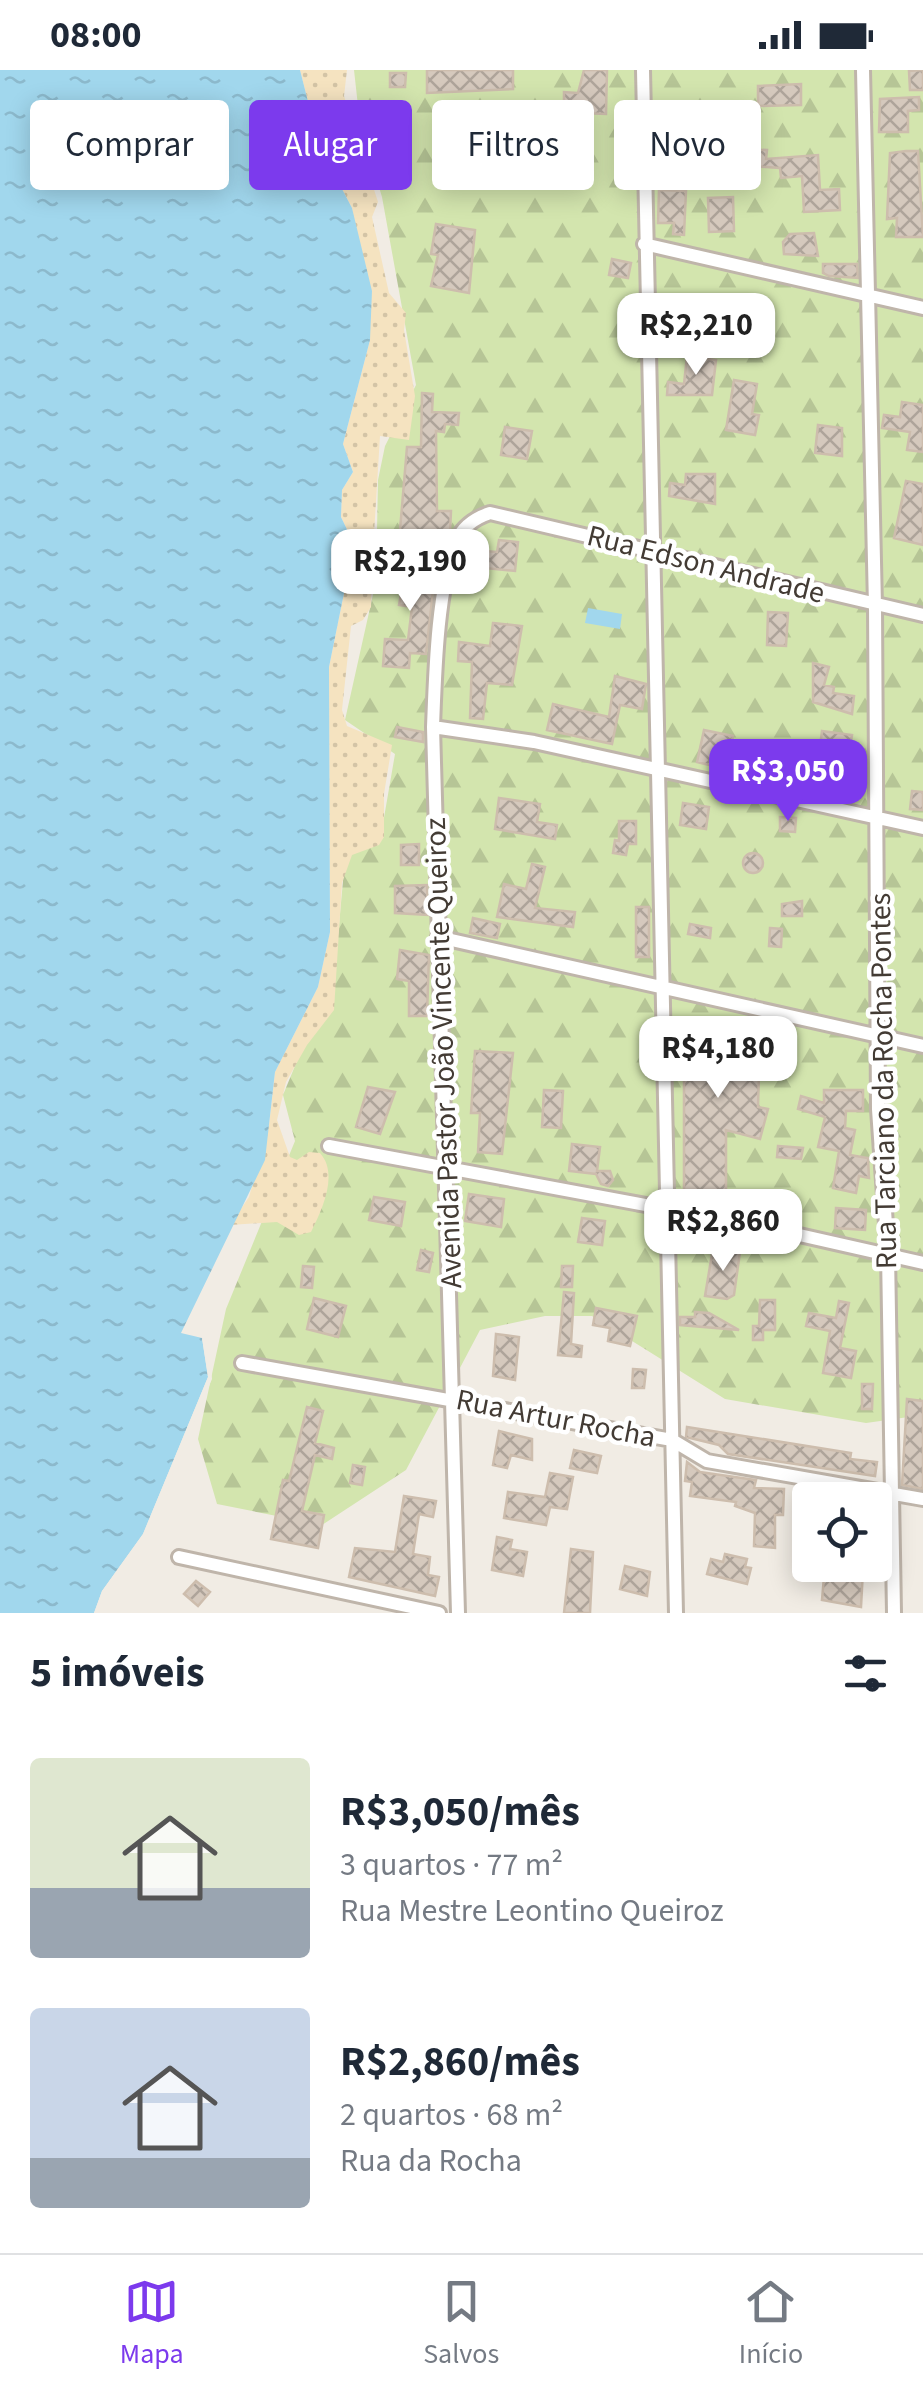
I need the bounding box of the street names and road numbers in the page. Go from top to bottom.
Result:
street label: Rua Edson Andrade [582,514,829,615]
street label: Avenida Pastor João Vincente Queiroz [414,817,473,1289]
street label: Rua Tarciano da Rocha Pontes [859,892,908,1270]
street label: Rua Artur Rocha [453,1378,659,1459]

